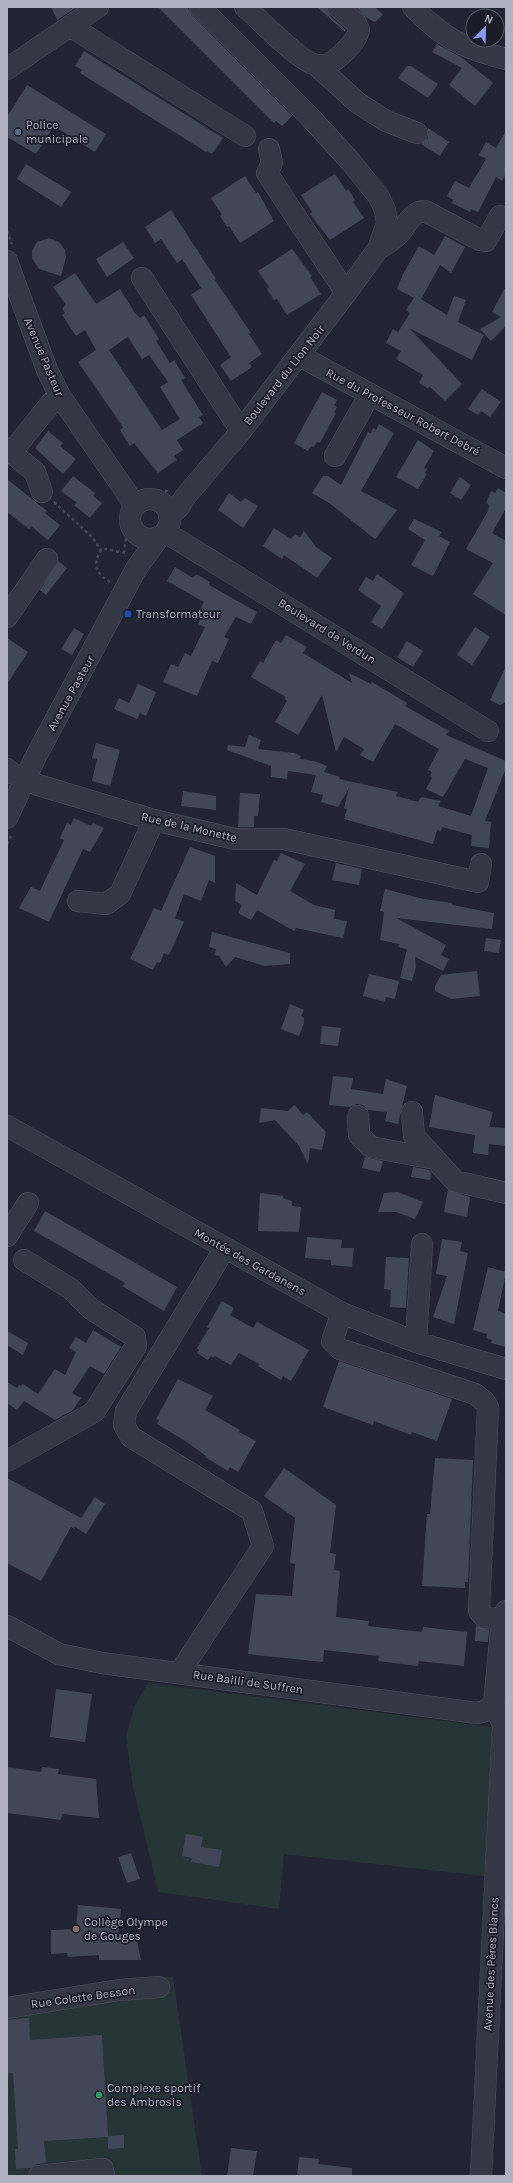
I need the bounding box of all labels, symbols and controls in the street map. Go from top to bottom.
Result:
north arrow [465,8,505,48]
text: N [483,12,495,27]
place label: Police municipale [26,118,88,146]
marker: Police municipale [13,127,23,137]
street label: Avenue Pasteur [21,316,67,399]
street label: Boulevard du Lion Noir [240,322,328,428]
street label: Rue du Professeur Robert Debré [324,365,482,459]
street label: Boulevard de Verdun [276,595,378,667]
place label: Transformateur [136,607,221,621]
marker: Transformateur [123,609,133,619]
street label: Avenue Pasteur [44,652,98,733]
street label: Rue de la Monette [140,809,238,845]
street label: Montée des Gardanens [192,1225,308,1299]
street label: Rue Bailli de Suffren [192,1667,304,1697]
street label: Avenue des Pères Blancs [480,1897,502,2031]
place label: Collège Olympe de Gouges [84,1915,168,1943]
marker: Collège Olympe de Gouges [71,1924,81,1934]
street label: Rue Colette Besson [30,1983,136,2011]
place label: Complexe sportif des Ambrosis [107,2081,201,2109]
marker: Complexe sportif des Ambrosis [94,2090,104,2100]

